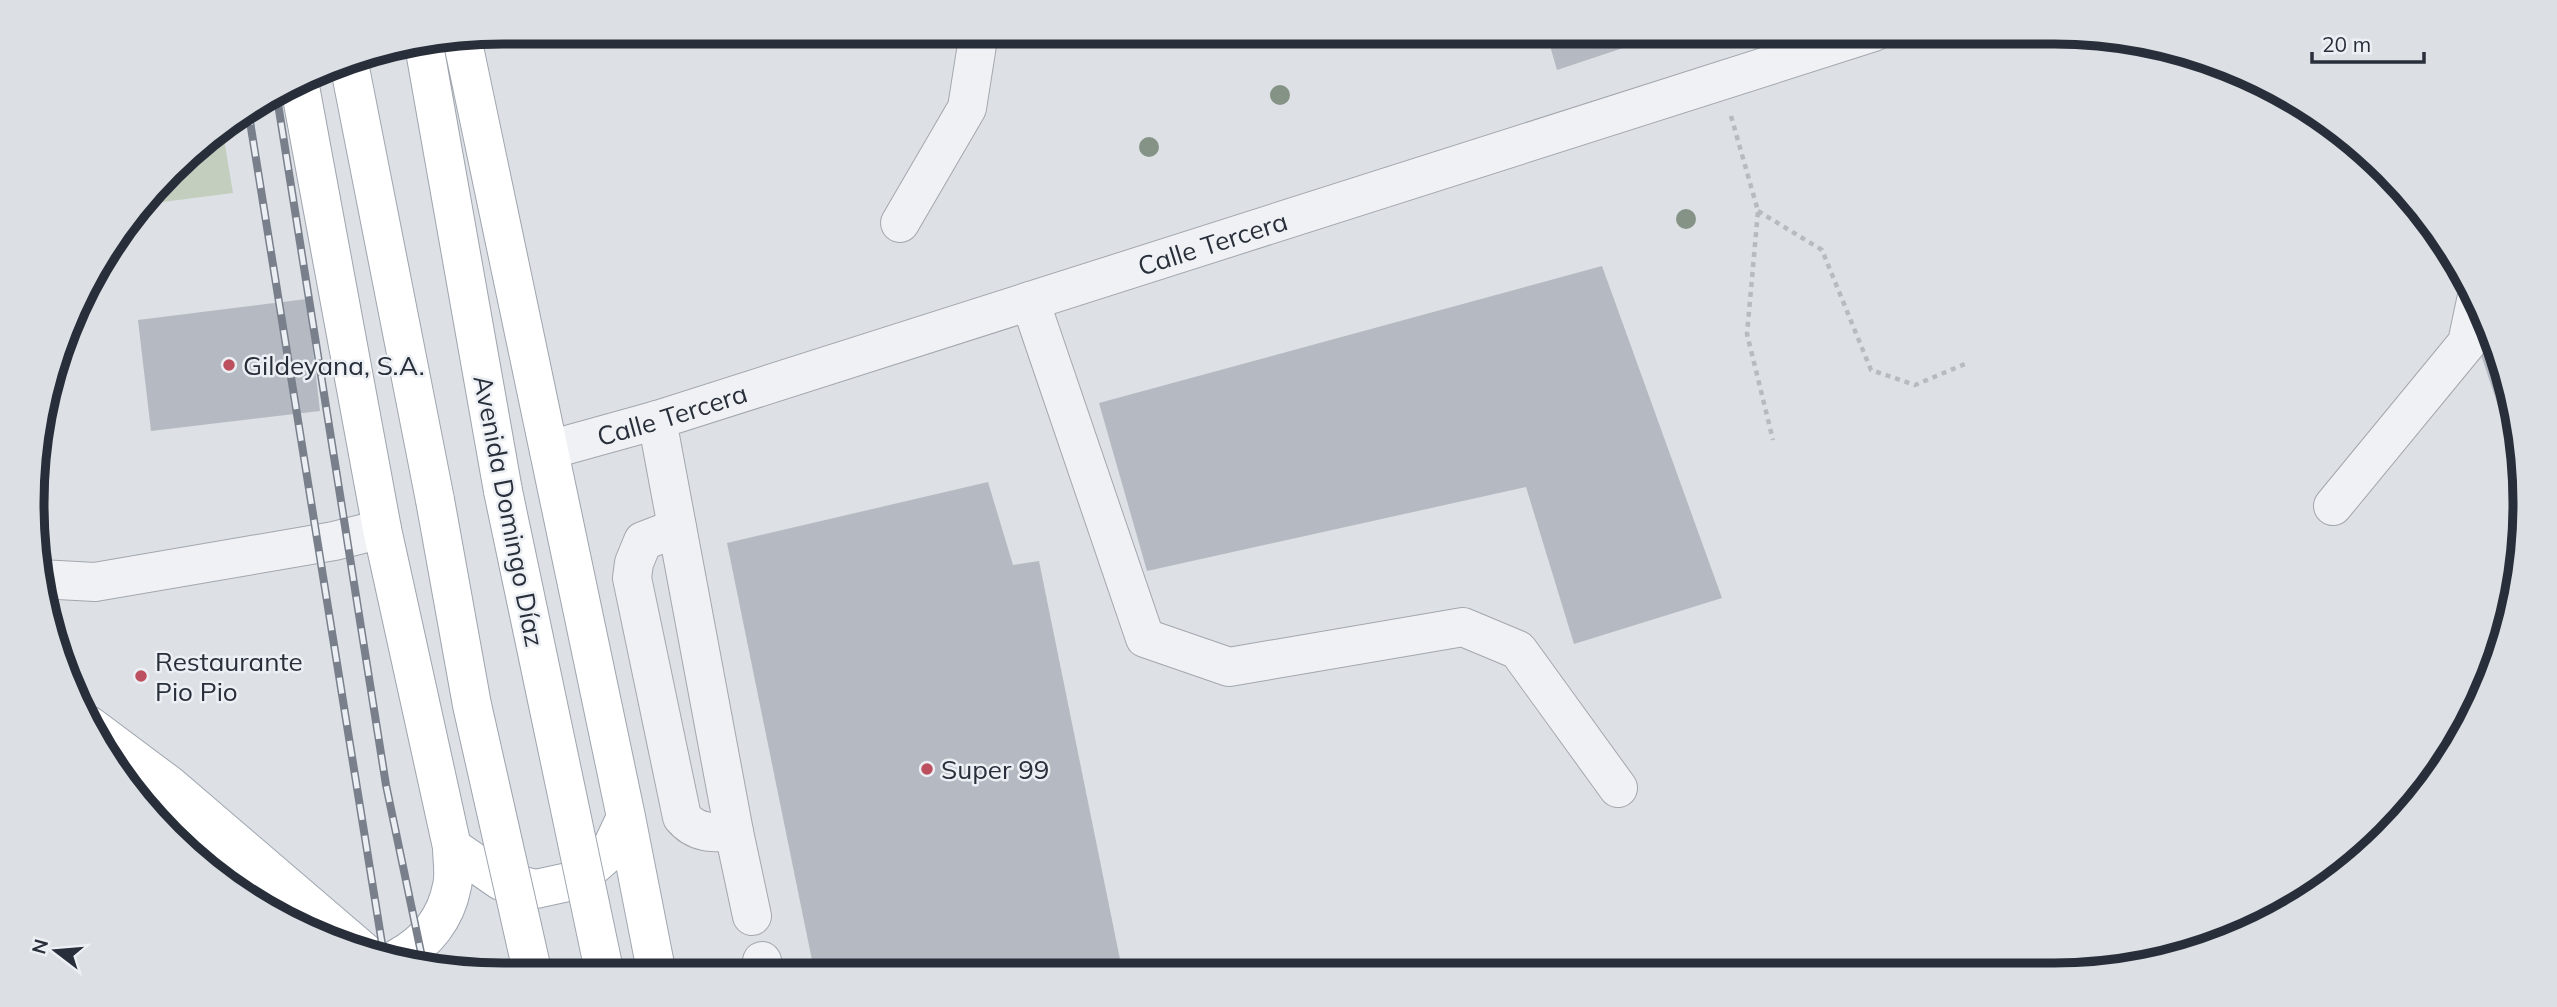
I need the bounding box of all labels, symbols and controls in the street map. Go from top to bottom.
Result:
scale bar [2312,21,2424,65]
text: 20 m [2322,31,2371,57]
street label: Calle Tercera [1133,204,1291,282]
place label: Gildeyana, S.A. [243,349,425,382]
marker: Gildeyana, S.A. [221,357,237,373]
street label: Avenida Domingo Díaz [466,372,552,650]
street label: Calle Tercera [593,376,751,452]
place label: Restaurante Pio Pio [155,645,303,708]
marker: Restaurante Pio Pio [133,668,149,684]
place label: Super 99 [941,753,1049,786]
marker: Super 99 [919,761,935,777]
north arrow [21,916,91,986]
text: N [26,936,53,957]

